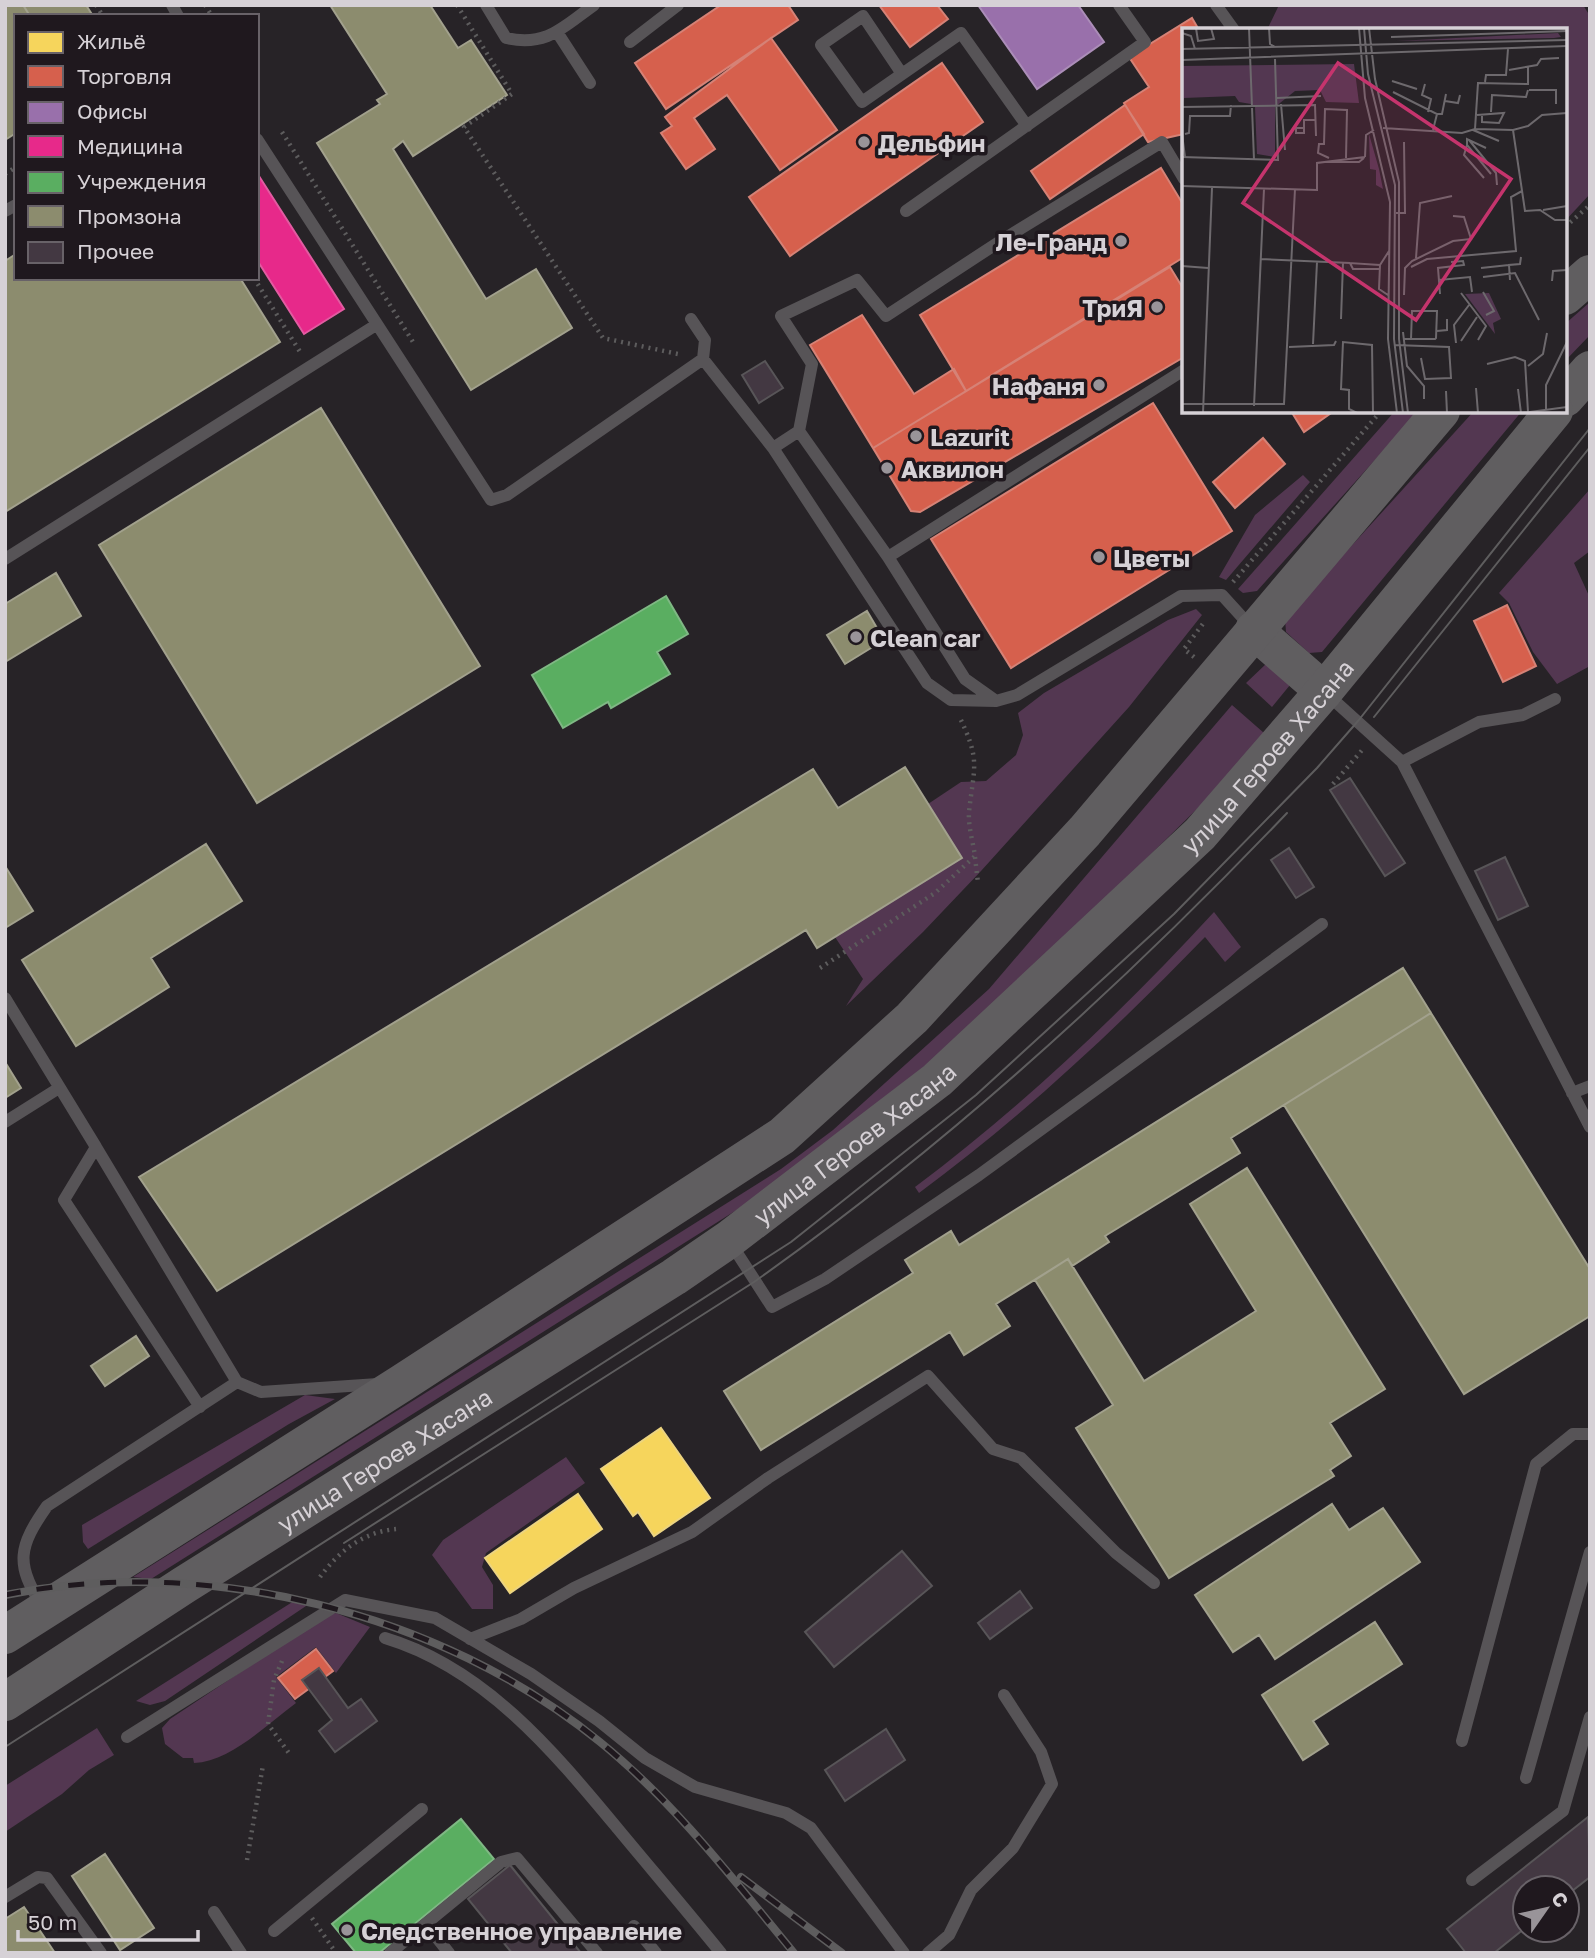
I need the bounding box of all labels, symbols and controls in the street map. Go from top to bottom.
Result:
legend [14,14,259,280]
text: Жильё [77,28,146,54]
inset map [1182,28,1567,413]
text: Торговля [77,63,172,89]
text: Офисы [77,98,148,124]
place label: Дельфин [878,128,985,157]
text: Медицина [77,133,183,159]
marker: Дельфин [856,134,872,150]
text: Учреждения [77,168,206,194]
text: Промзона [77,203,182,229]
place label: Ле-Гранд [995,227,1107,256]
marker: Ле-Гранд [1113,233,1129,249]
text: Прочее [77,238,154,264]
place label: ТриЯ [1082,293,1143,322]
marker: ТриЯ [1149,299,1165,315]
place label: Нафаня [992,371,1085,400]
marker: Нафаня [1091,377,1107,393]
place label: Lazurit [930,422,1010,451]
marker: Lazurit [908,428,924,444]
place label: Аквилон [901,454,1004,483]
marker: Аквилон [879,460,895,476]
place label: Цветы [1113,543,1190,572]
marker: Цветы [1091,549,1107,565]
place label: Clean car [870,623,981,652]
marker: Clean car [848,629,864,645]
street label: улица Героев Хасана [1175,653,1359,859]
street label: улица Героев Хасана [747,1056,961,1230]
street label: улица Героев Хасана [271,1381,497,1538]
north arrow [1511,1874,1581,1944]
text: С [1547,1887,1574,1911]
scale bar [18,1898,198,1942]
text: 50 m [28,1909,77,1935]
place label: Следственное управление [361,1916,682,1945]
marker: Следственное управление [339,1922,355,1938]

